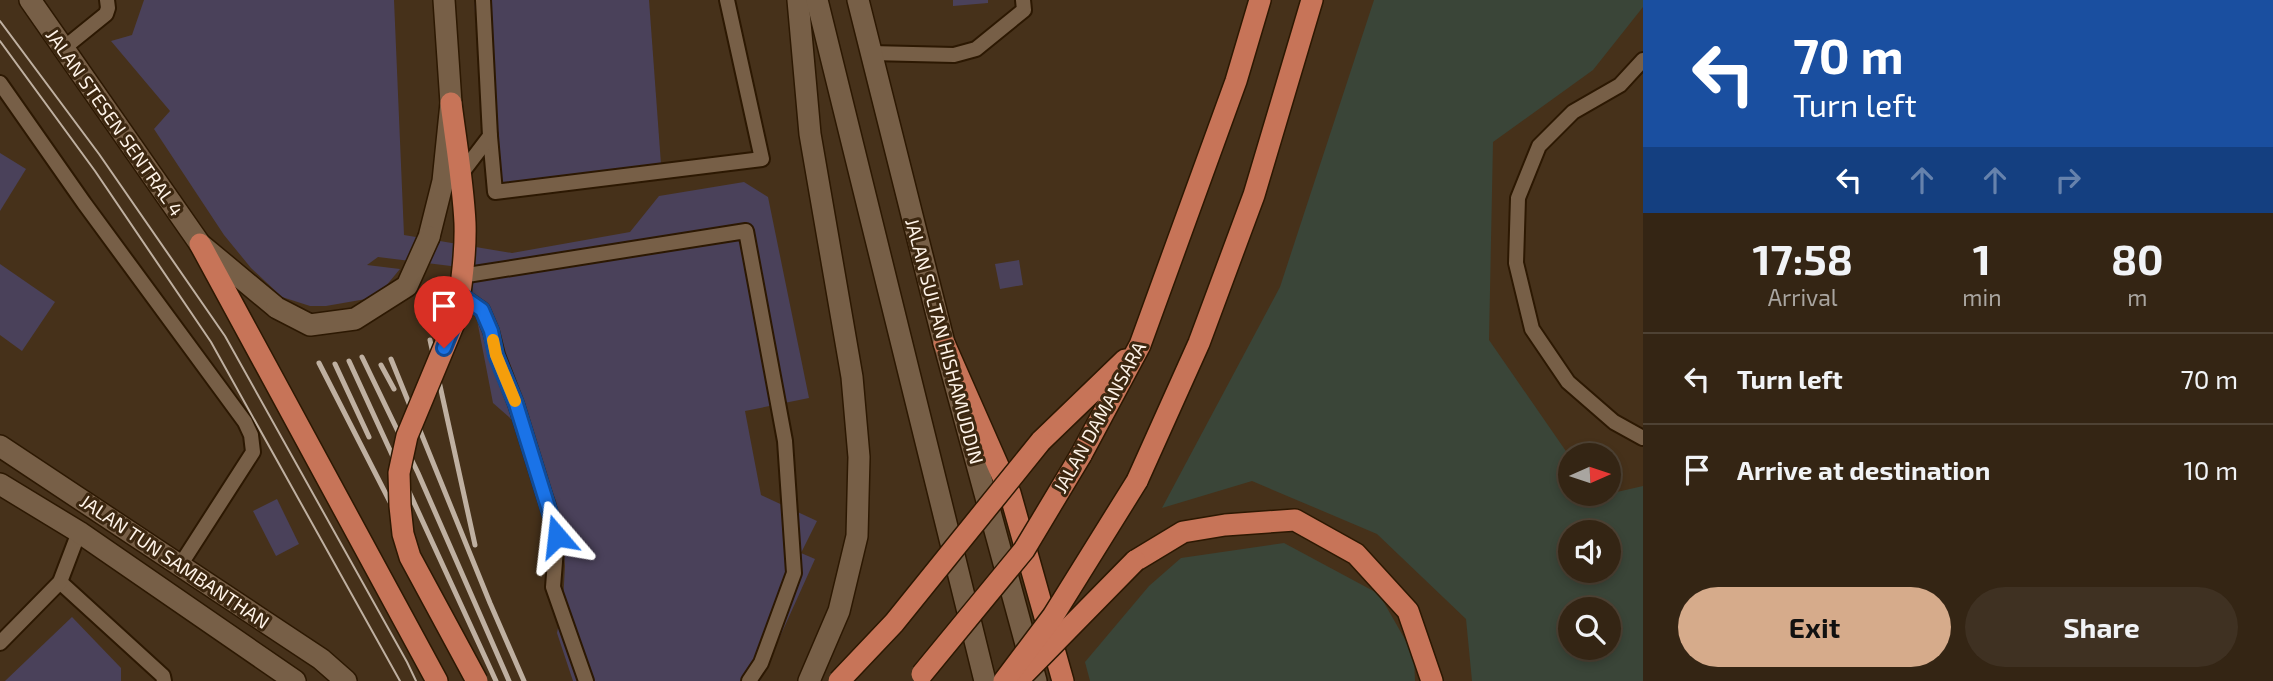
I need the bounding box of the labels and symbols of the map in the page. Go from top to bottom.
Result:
street label: JALAN STESEN SENTRAL 4 [42,24,188,220]
street label: JALAN SULTAN HISHAMUDDIN [901,215,989,467]
pin [414,276,474,348]
street label: JALAN DAMANSARA [1048,337,1150,497]
north arrow [1558,443,1620,506]
street label: JALAN TUN SAMBANTHAN [76,489,274,633]
position arrow [520,499,594,573]

